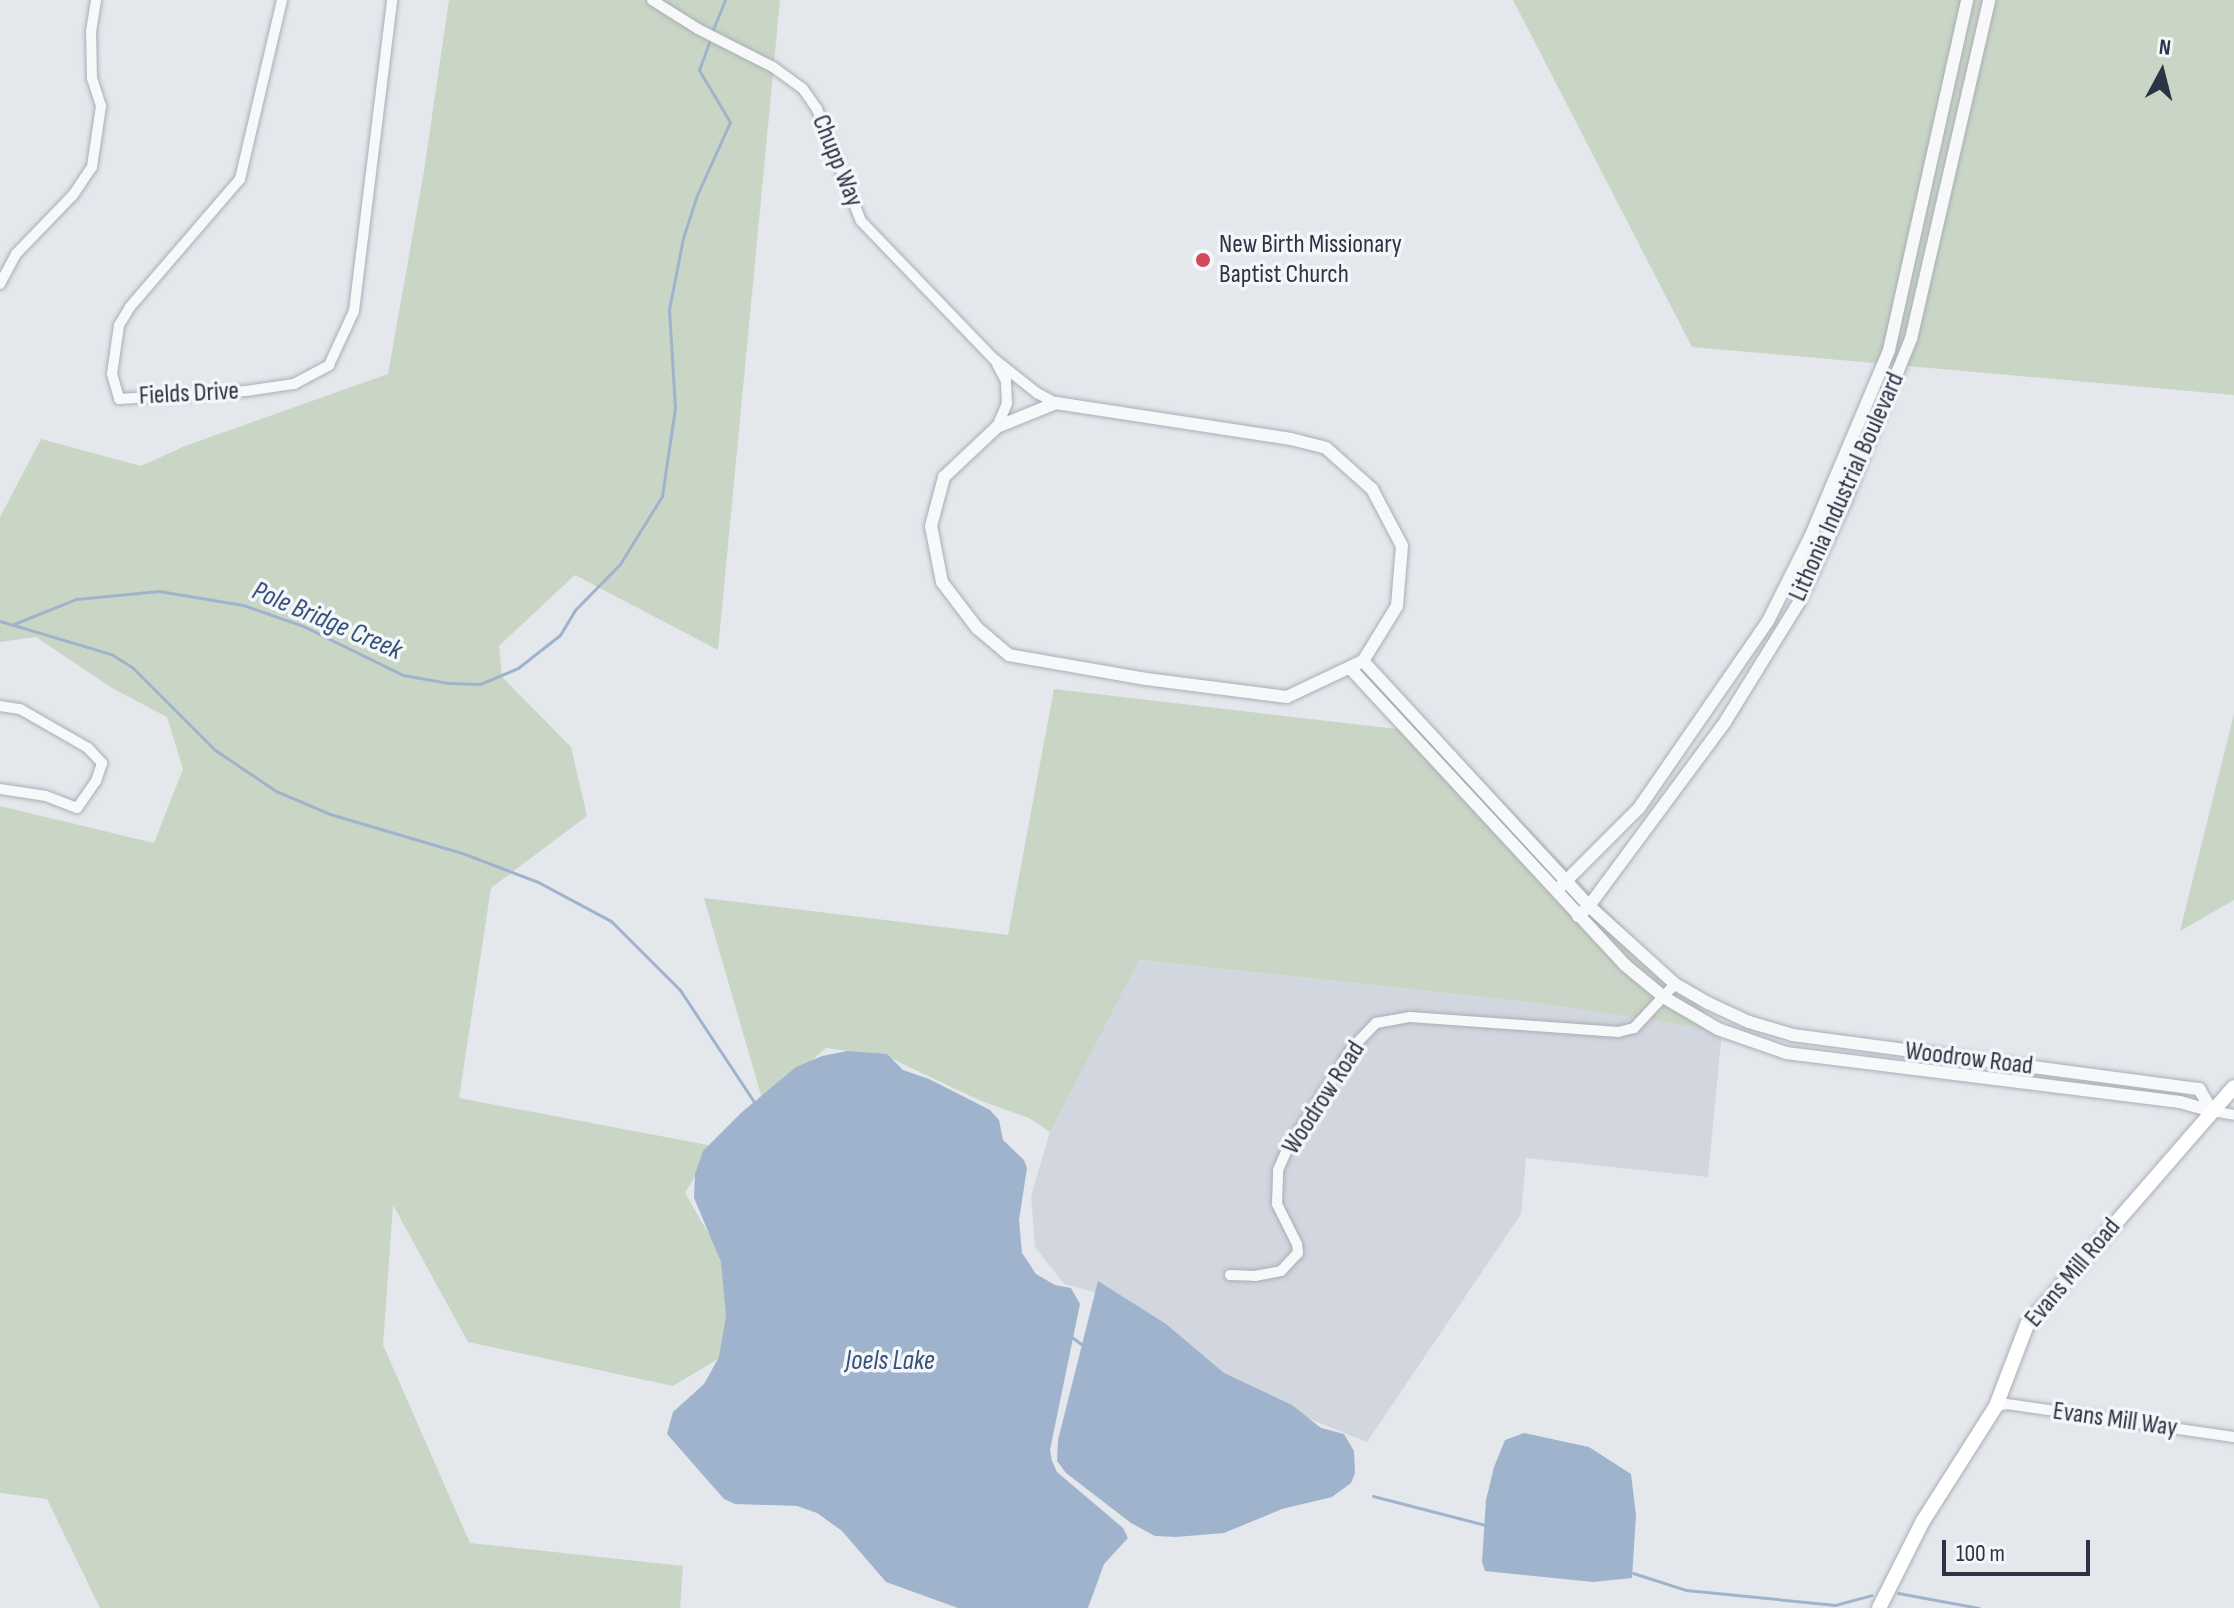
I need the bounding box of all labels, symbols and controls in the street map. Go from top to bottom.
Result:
north arrow [2122,32,2202,112]
text: N [2158,34,2172,62]
street label: Chupp Way [804,110,870,212]
place label: New Birth Missionary Baptist Church [1219,229,1402,290]
marker: New Birth Missionary Baptist Church [1194,251,1212,269]
street label: Lithonia Industrial Boulevard [1783,368,1911,606]
street label: Fields Drive [138,376,240,412]
water label: Pole Bridge Creek [247,574,407,668]
street label: Woodrow Road [1276,1036,1372,1160]
street label: Woodrow Road [1903,1036,2035,1082]
street label: Evans Mill Road [2018,1212,2128,1334]
water label: Joels Lake [845,1344,935,1378]
street label: Evans Mill Way [2051,1396,2179,1444]
scale bar [1946,1524,2094,1574]
text: 100 m [1956,1539,2005,1568]

